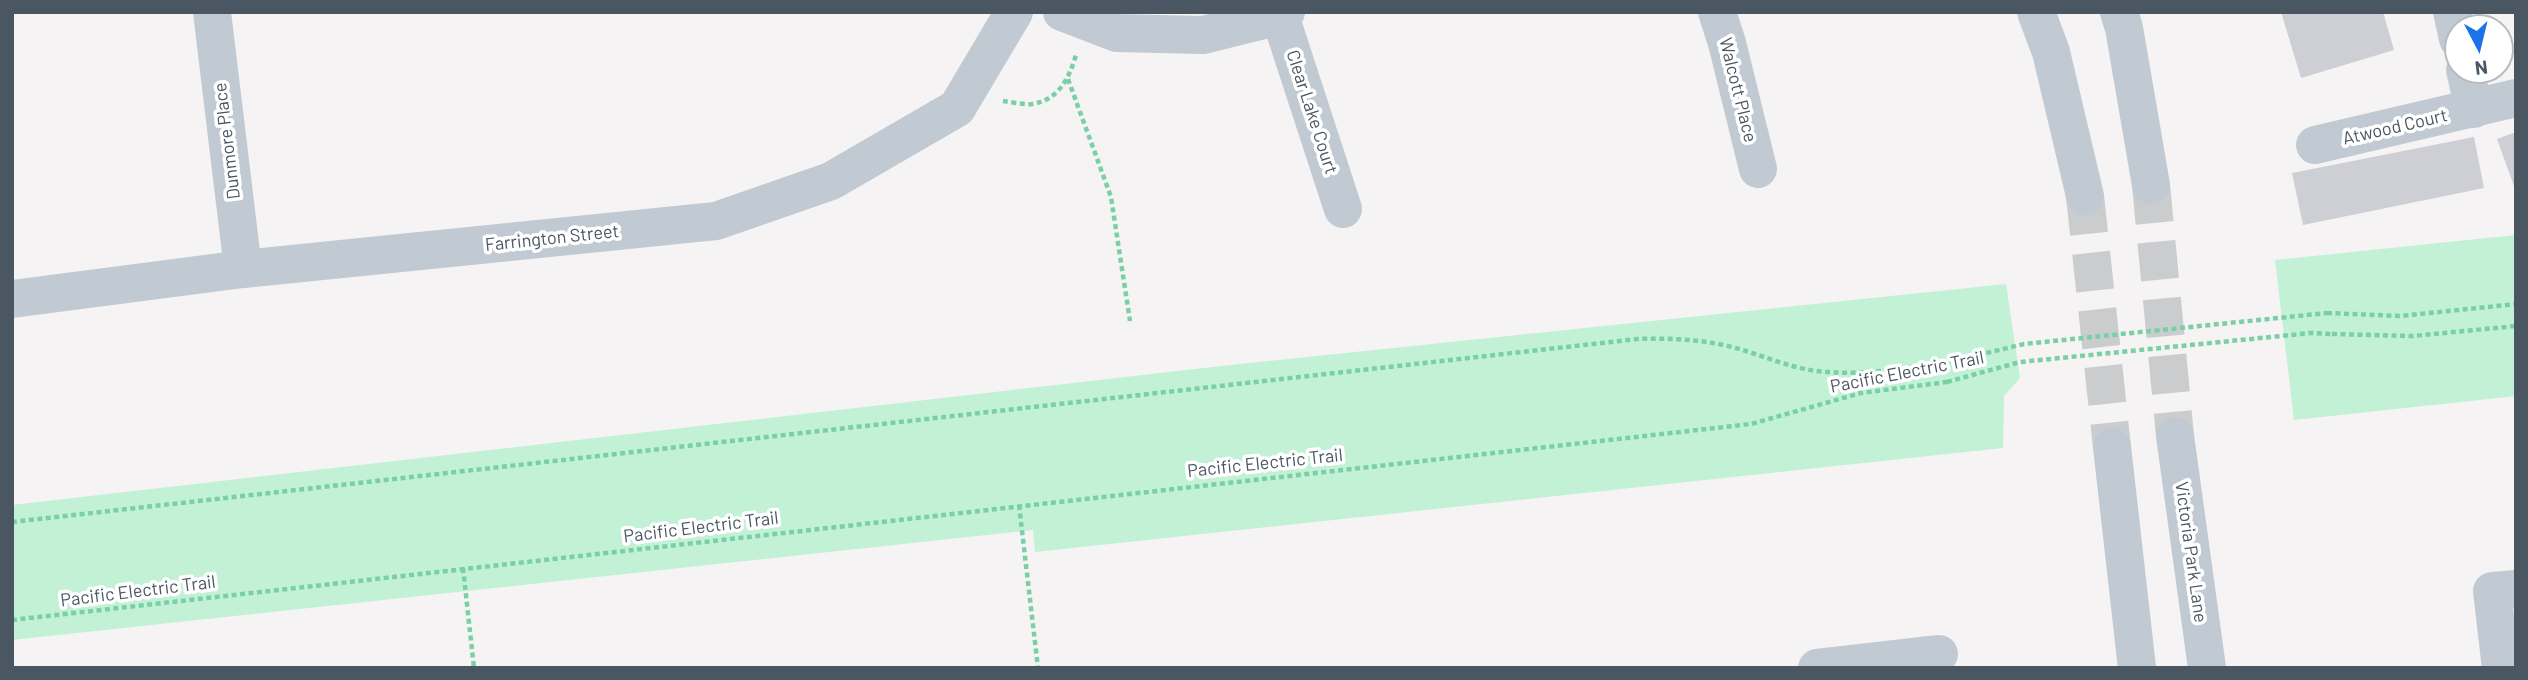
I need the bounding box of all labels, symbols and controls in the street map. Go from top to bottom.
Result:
north arrow [2444,14,2514,84]
street label: Walcott Place [1715,36,1761,144]
street label: Clear Lake Court [1282,47,1342,177]
text: N [2474,56,2489,81]
street label: Dunmore Place [209,81,245,201]
street label: Atwood Court [2341,104,2449,150]
street label: Farrington Street [484,220,620,256]
street label: Pacific Electric Trail [1828,347,1986,397]
street label: Pacific Electric Trail [1186,444,1344,482]
street label: Victoria Park Lane [2170,480,2212,624]
street label: Pacific Electric Trail [622,507,780,547]
street label: Pacific Electric Trail [59,571,217,611]

